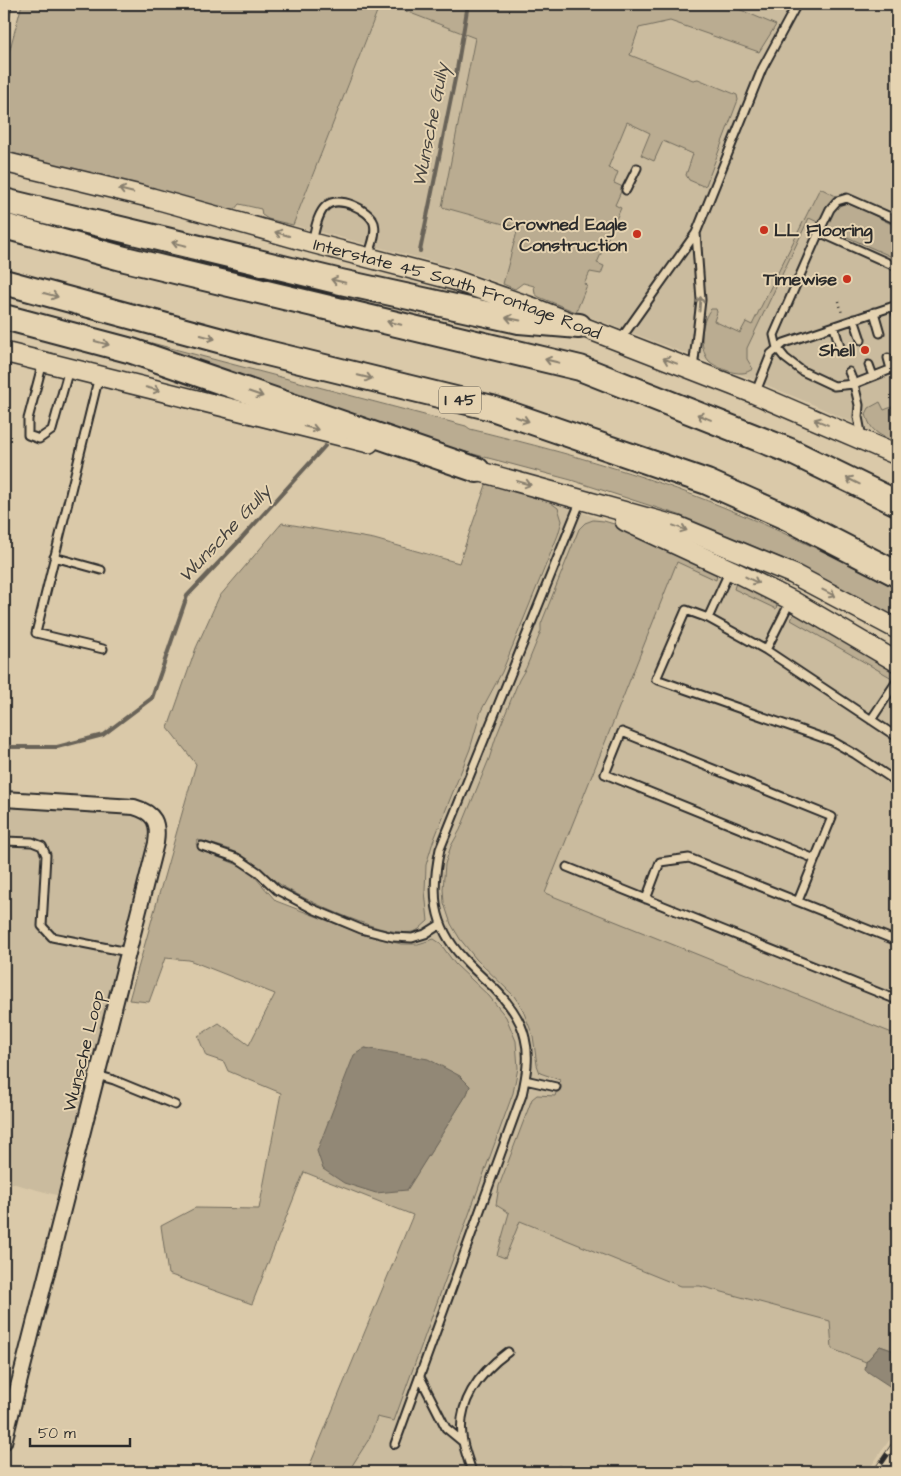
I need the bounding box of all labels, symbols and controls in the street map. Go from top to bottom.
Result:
water label: Wunsche Gully [406,59,457,189]
one-way arrow [118,186,134,195]
place label: Crowned Eagle Construction [503,212,627,258]
place label: LL Flooring [774,218,873,244]
marker: LL Flooring [758,224,770,236]
marker: Crowned Eagle Construction [631,228,643,240]
one-way arrow [275,229,291,239]
street label: Interstate 45 South Frontage Road [311,231,605,345]
one-way arrow [172,239,188,248]
place label: Timewise [762,267,837,292]
marker: Timewise [841,273,853,285]
one-way arrow [330,276,346,285]
one-way arrow [42,291,58,300]
one-way arrow [696,296,705,312]
one-way arrow [506,314,522,324]
one-way arrow [386,318,402,327]
one-way arrow [199,333,215,342]
place label: Shell [818,338,855,363]
one-way arrow [93,339,109,348]
marker: Shell [859,344,871,356]
one-way arrow [545,356,561,365]
one-way arrow [663,356,678,365]
one-way arrow [357,373,373,382]
one-way arrow [144,385,160,394]
road number: I 45 [439,386,481,414]
one-way arrow [248,389,264,399]
one-way arrow [697,411,712,420]
one-way arrow [514,415,530,424]
one-way arrow [813,417,829,426]
one-way arrow [302,424,318,433]
one-way arrow [846,476,861,486]
water label: Wunsche Gully [172,477,279,589]
one-way arrow [516,479,532,489]
one-way arrow [672,524,687,533]
one-way arrow [744,575,759,585]
one-way arrow [821,589,836,598]
street label: Wunsche Loop [57,988,111,1114]
scale bar [30,1416,130,1448]
text: 50 m [38,1423,76,1444]

